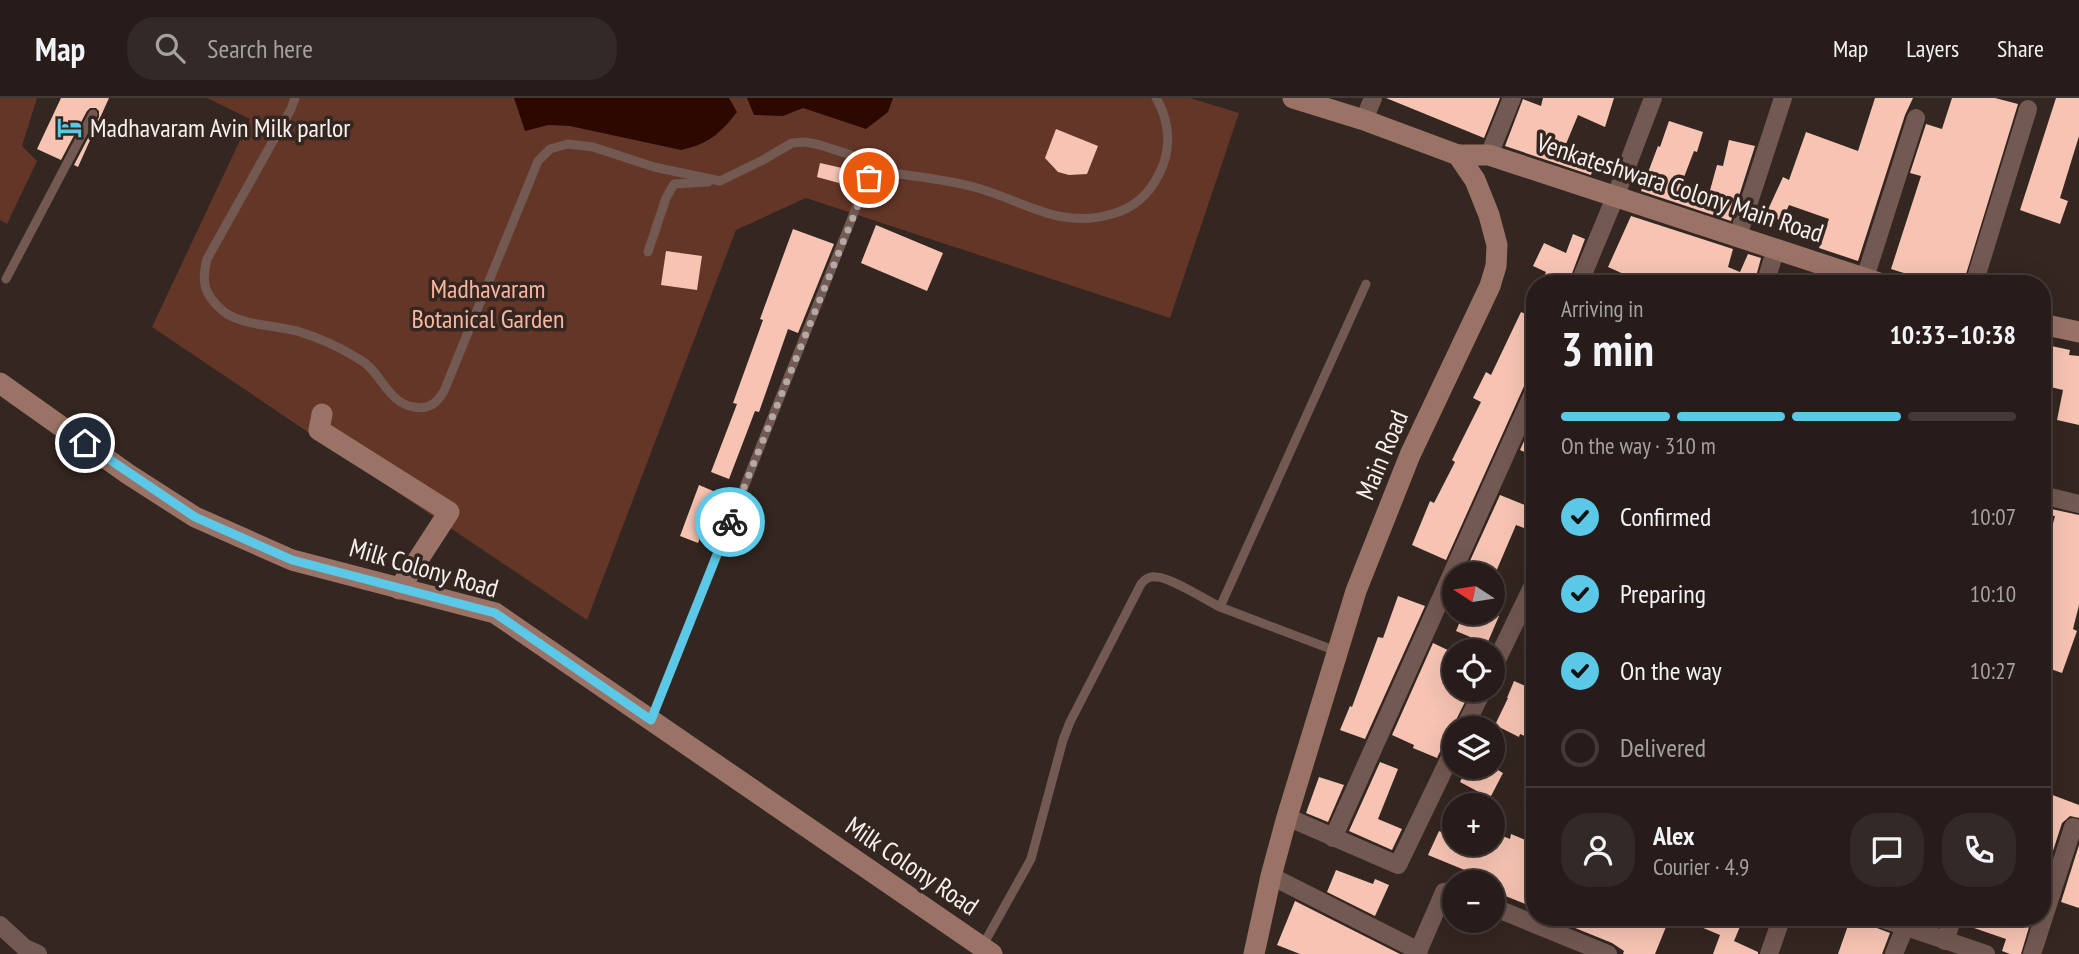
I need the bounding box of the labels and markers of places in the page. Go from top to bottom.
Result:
place label: Madhavaram Avin Milk parlor [90,111,350,144]
hotel icon: Madhavaram Avin Milk parlor [56,114,84,142]
pin [839,148,899,208]
pin [55,413,115,473]

